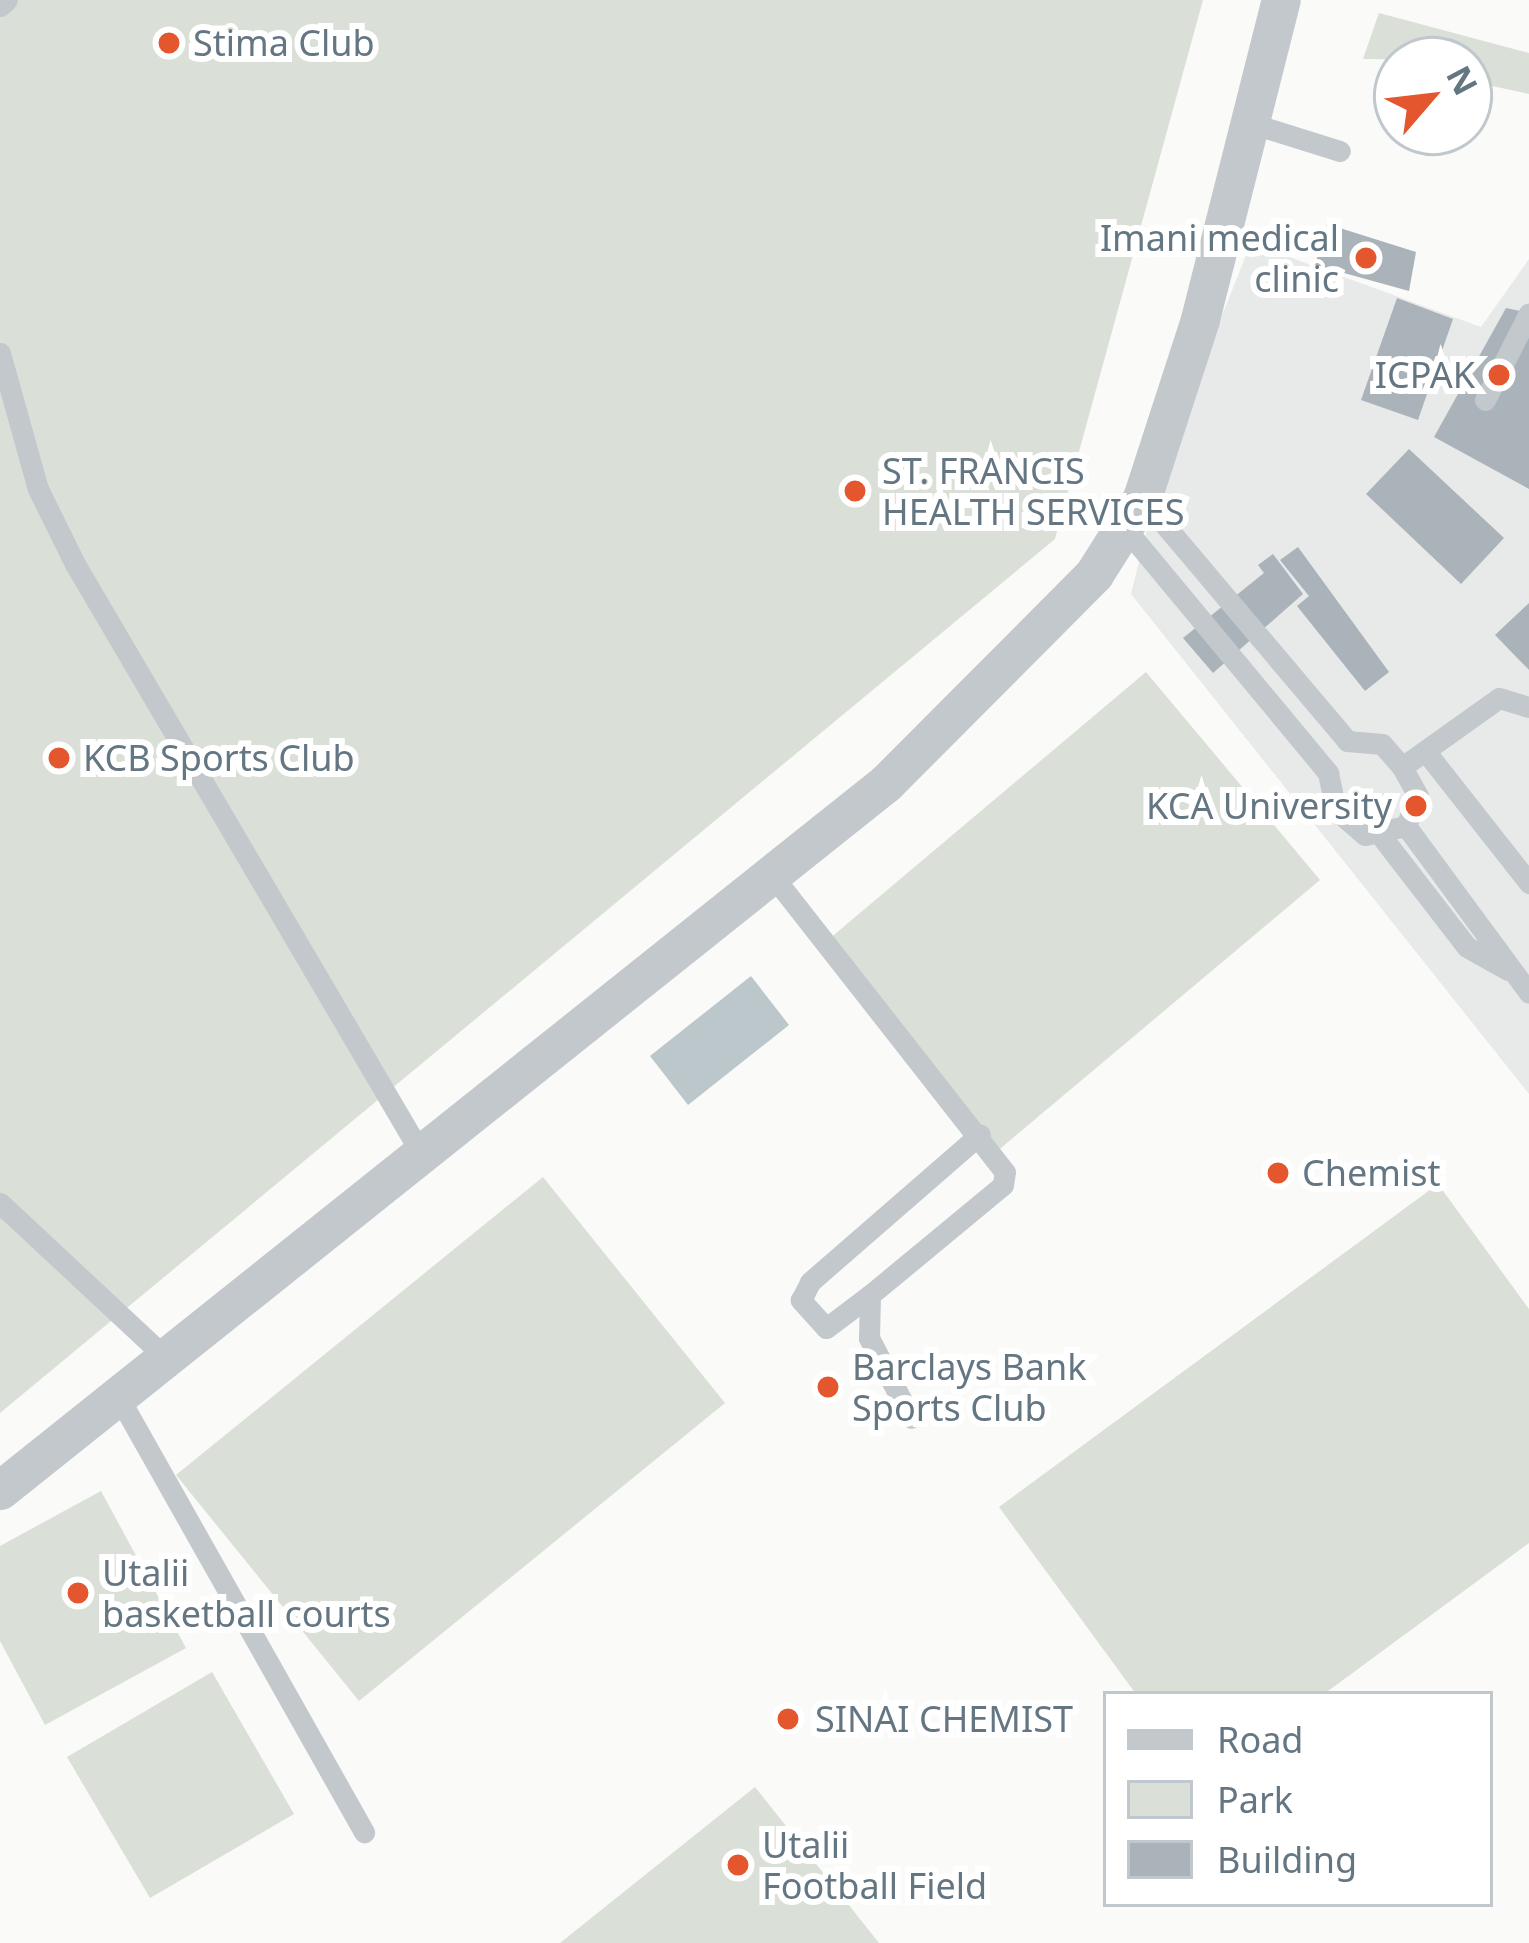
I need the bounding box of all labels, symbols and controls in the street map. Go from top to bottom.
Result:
place label: Stima Club [193,21,375,65]
marker: Stima Club [156,30,182,56]
north arrow [1373,36,1493,156]
text: N [1436,58,1489,103]
place label: Imani medical clinic [1100,215,1339,300]
marker: Imani medical clinic [1350,242,1382,274]
place label: ICPAK [1375,353,1475,397]
marker: ICPAK [1486,362,1512,388]
place label: ST. FRANCIS HEALTH SERVICES [882,448,1184,533]
marker: ST. FRANCIS HEALTH SERVICES [839,475,871,507]
place label: KCB Sports Club [83,736,355,780]
marker: KCB Sports Club [46,745,72,771]
place label: KCA University [1146,784,1392,828]
marker: KCA University [1403,793,1429,819]
place label: Chemist [1302,1151,1440,1195]
marker: Chemist [1265,1160,1291,1186]
place label: Barclays Bank Sports Club [852,1344,1087,1429]
marker: Barclays Bank Sports Club [815,1374,841,1400]
place label: Utalii basketball courts [102,1550,391,1635]
marker: Utalii basketball courts [65,1580,91,1606]
legend [1103,1691,1493,1907]
place label: SINAI CHEMIST [815,1697,1073,1741]
marker: SINAI CHEMIST [772,1703,804,1735]
text: Road [1217,1715,1304,1764]
text: Park [1217,1775,1293,1824]
place label: Utalii Football Field [762,1822,987,1907]
text: Building [1217,1835,1357,1884]
marker: Utalii Football Field [725,1852,751,1878]

